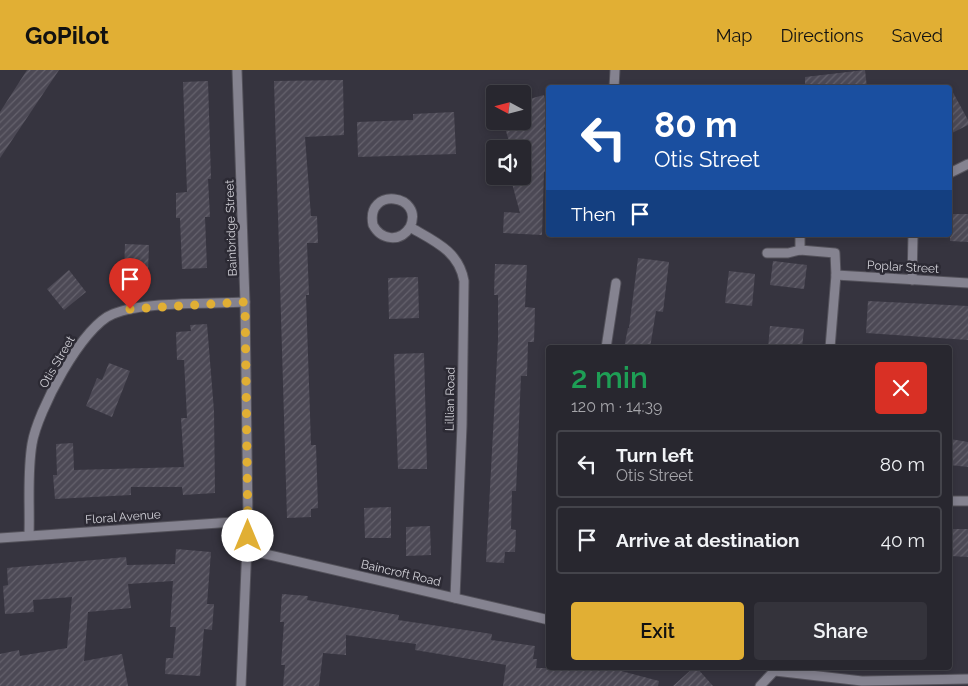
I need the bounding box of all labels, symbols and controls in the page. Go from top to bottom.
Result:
text: GoPilot [25,21,109,50]
text: Map [716,25,752,46]
text: Directions [780,25,864,46]
text: Saved [892,25,943,46]
north arrow [486,85,531,130]
map controls [486,85,531,185]
text: 80 m [654,104,738,145]
icon: left [571,105,636,170]
button: sound [486,140,531,185]
text: Otis Street [654,146,760,172]
street label: Bainbridge Street [222,179,240,277]
icon: arrive [626,200,654,228]
text: Then [571,203,616,225]
pin [109,258,151,309]
street label: Poplar Street [867,258,939,276]
icon: arrive [116,265,144,293]
street label: Otis Street [36,333,78,391]
text: 2 min [571,360,648,395]
button: close [875,362,927,414]
street label: Lillian Road [442,367,458,431]
text: 120 m · 14:39 [571,397,662,416]
text: Turn left [616,444,693,466]
icon: left [573,450,601,478]
text: 80 m [880,453,925,475]
text: Otis Street [616,466,693,485]
street label: Floral Avenue [85,507,161,527]
position arrow [221,509,273,561]
icon: arrive [573,526,601,554]
text: Arrive at destination [616,529,800,551]
text: 40 m [881,529,925,551]
street label: Baincroft Road [360,557,442,589]
button: Exit [571,602,744,660]
button: Share [754,602,927,660]

